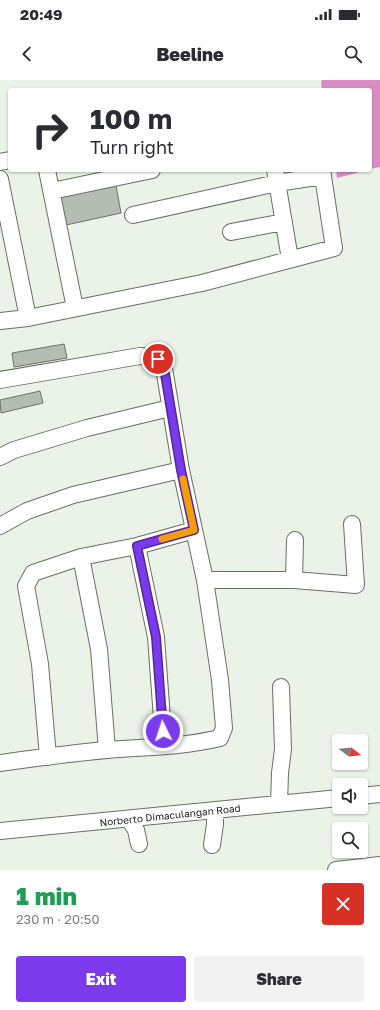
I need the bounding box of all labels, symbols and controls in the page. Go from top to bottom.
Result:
text: 20:49 [20,5,63,23]
icon: back [16,43,38,65]
text: Beeline [156,43,224,65]
icon: search [342,43,364,65]
text: 100 m [90,102,172,135]
icon: right [24,104,76,156]
text: Turn right [90,136,174,158]
pin [141,342,175,376]
icon: arrive [147,348,169,370]
position arrow [142,710,184,752]
north arrow [332,734,368,770]
map controls [332,734,368,858]
button: sound [332,778,368,814]
street label: Norberto Dimaculangan Road [99,802,241,828]
button: search [332,822,368,858]
text: 1 min [16,881,77,910]
button: close [322,883,364,925]
text: 230 m · 20:50 [16,911,99,927]
button: Exit [16,956,186,1002]
button: Share [194,956,364,1002]

